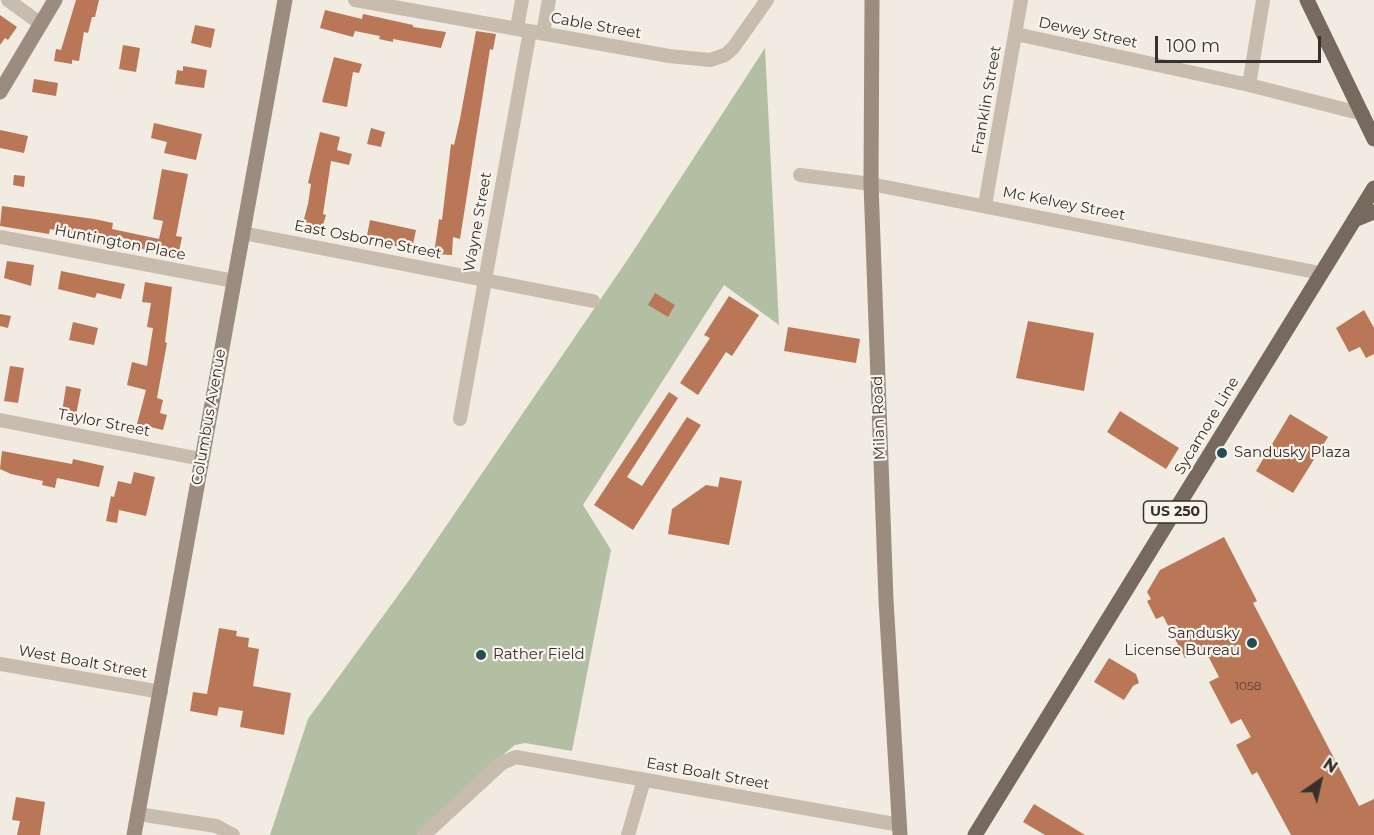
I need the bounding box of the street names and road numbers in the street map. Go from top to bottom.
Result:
street label: Cable Street [549,9,643,43]
street label: Dewey Street [1037,14,1139,52]
street label: Franklin Street [969,44,1005,156]
street label: Wayne Street [460,171,496,273]
street label: Mc Kelvey Street [1001,183,1127,225]
street label: East Osborne Street [293,217,443,263]
street label: Huntington Place [53,221,187,265]
street label: Columbus Avenue [188,348,230,486]
street label: Sycamore Line [1171,374,1243,478]
street label: Milan Road [869,375,889,461]
street label: Taylor Street [56,405,152,441]
road number: US 250 [1144,501,1206,523]
street label: West Boalt Street [17,642,149,682]
street label: East Boalt Street [645,754,771,794]

